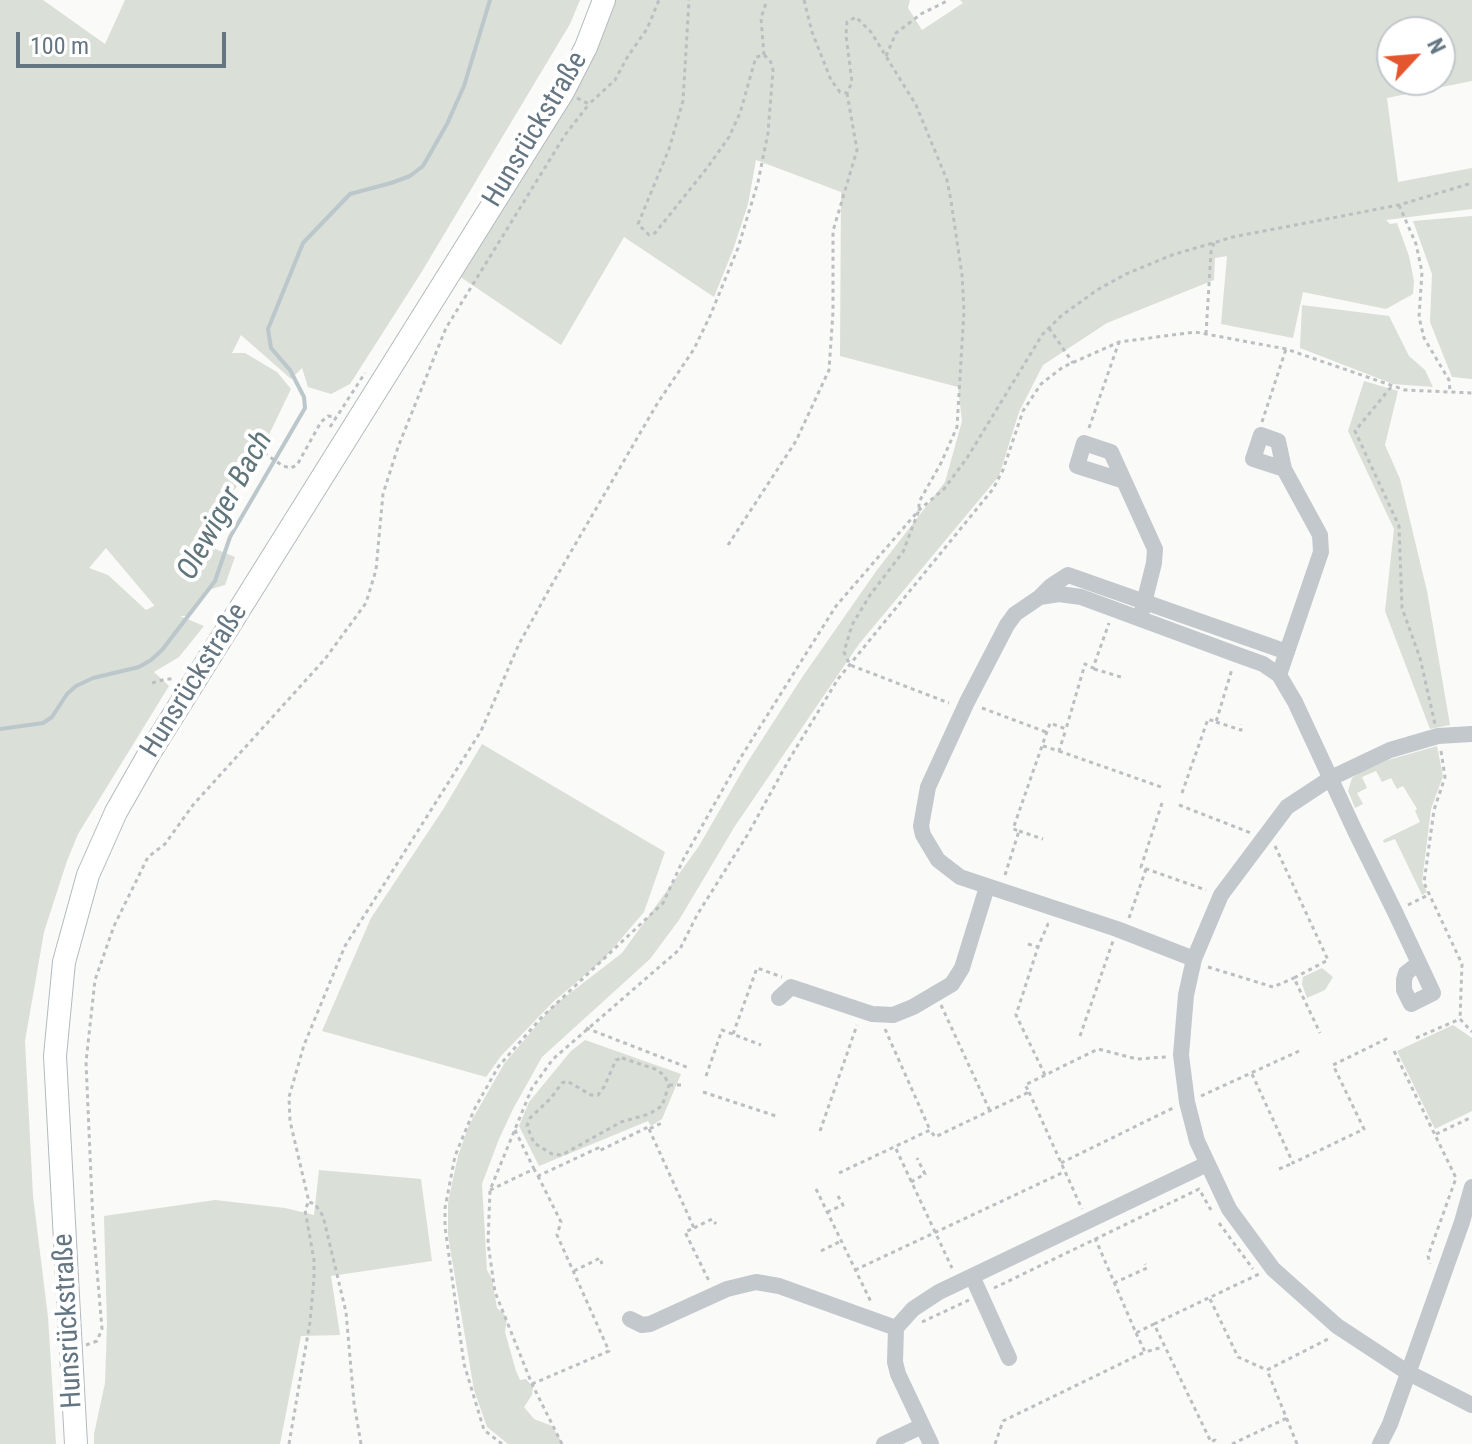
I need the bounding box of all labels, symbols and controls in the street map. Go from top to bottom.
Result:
scale bar [20,16,230,66]
north arrow [1376,16,1456,96]
text: 100 m [30,32,89,60]
text: N [1422,35,1450,58]
street label: Hunsrückstraße [477,46,595,214]
water label: Olewiger Bach [170,425,282,587]
street label: Hunsrückstraße [134,598,256,764]
street label: Hunsrückstraße [48,1233,90,1409]

